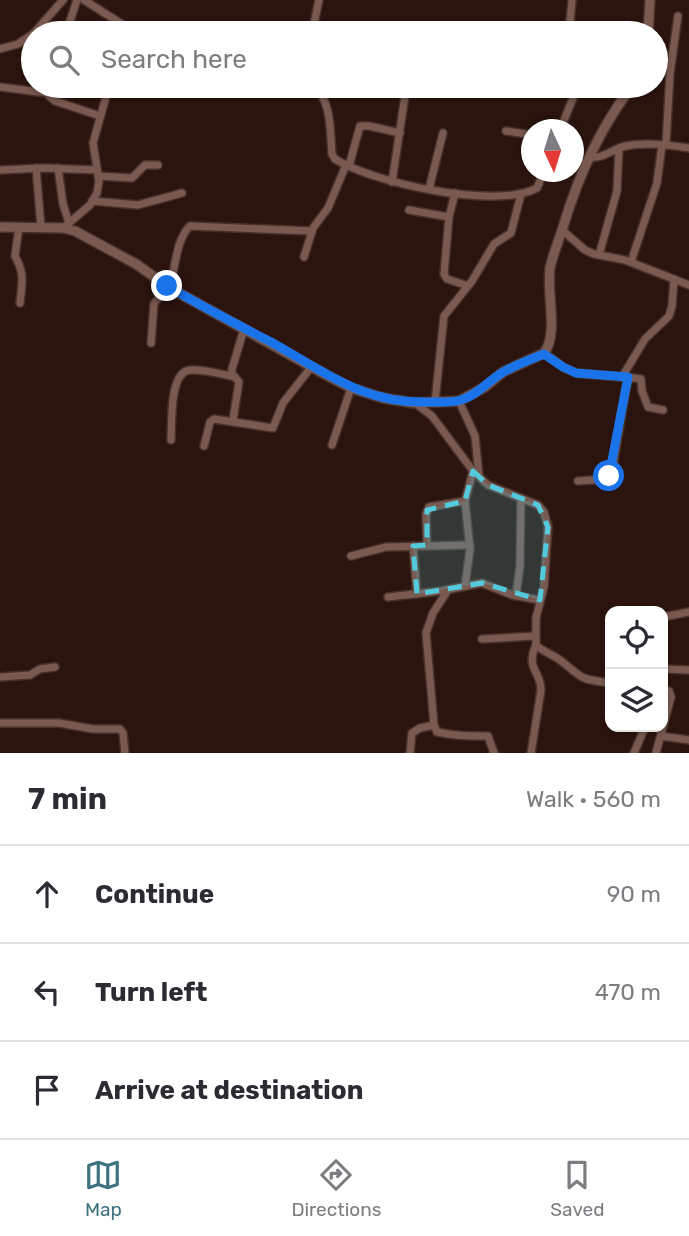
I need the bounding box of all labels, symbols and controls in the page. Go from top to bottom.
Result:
search box [21,21,668,98]
icon: search [45,41,83,79]
text: Search here [101,44,247,75]
north arrow [521,119,584,182]
route end [151,270,182,301]
route start [593,460,624,491]
map controls [605,606,668,732]
button: locate [605,606,668,669]
button: layers [605,669,668,732]
text: 7 min [28,781,107,817]
text: Walk · 560 m [526,785,661,813]
icon: ahead [28,875,66,913]
text: Continue [95,879,214,910]
text: 90 m [607,880,661,908]
icon: left [28,973,66,1011]
text: Turn left [95,977,207,1008]
text: 470 m [595,978,661,1006]
icon: arrive [28,1071,66,1109]
text: Arrive at destination [95,1075,363,1106]
tab: Map [84,1156,122,1221]
tab: Directions [291,1156,381,1221]
tab: Saved [550,1156,605,1221]

